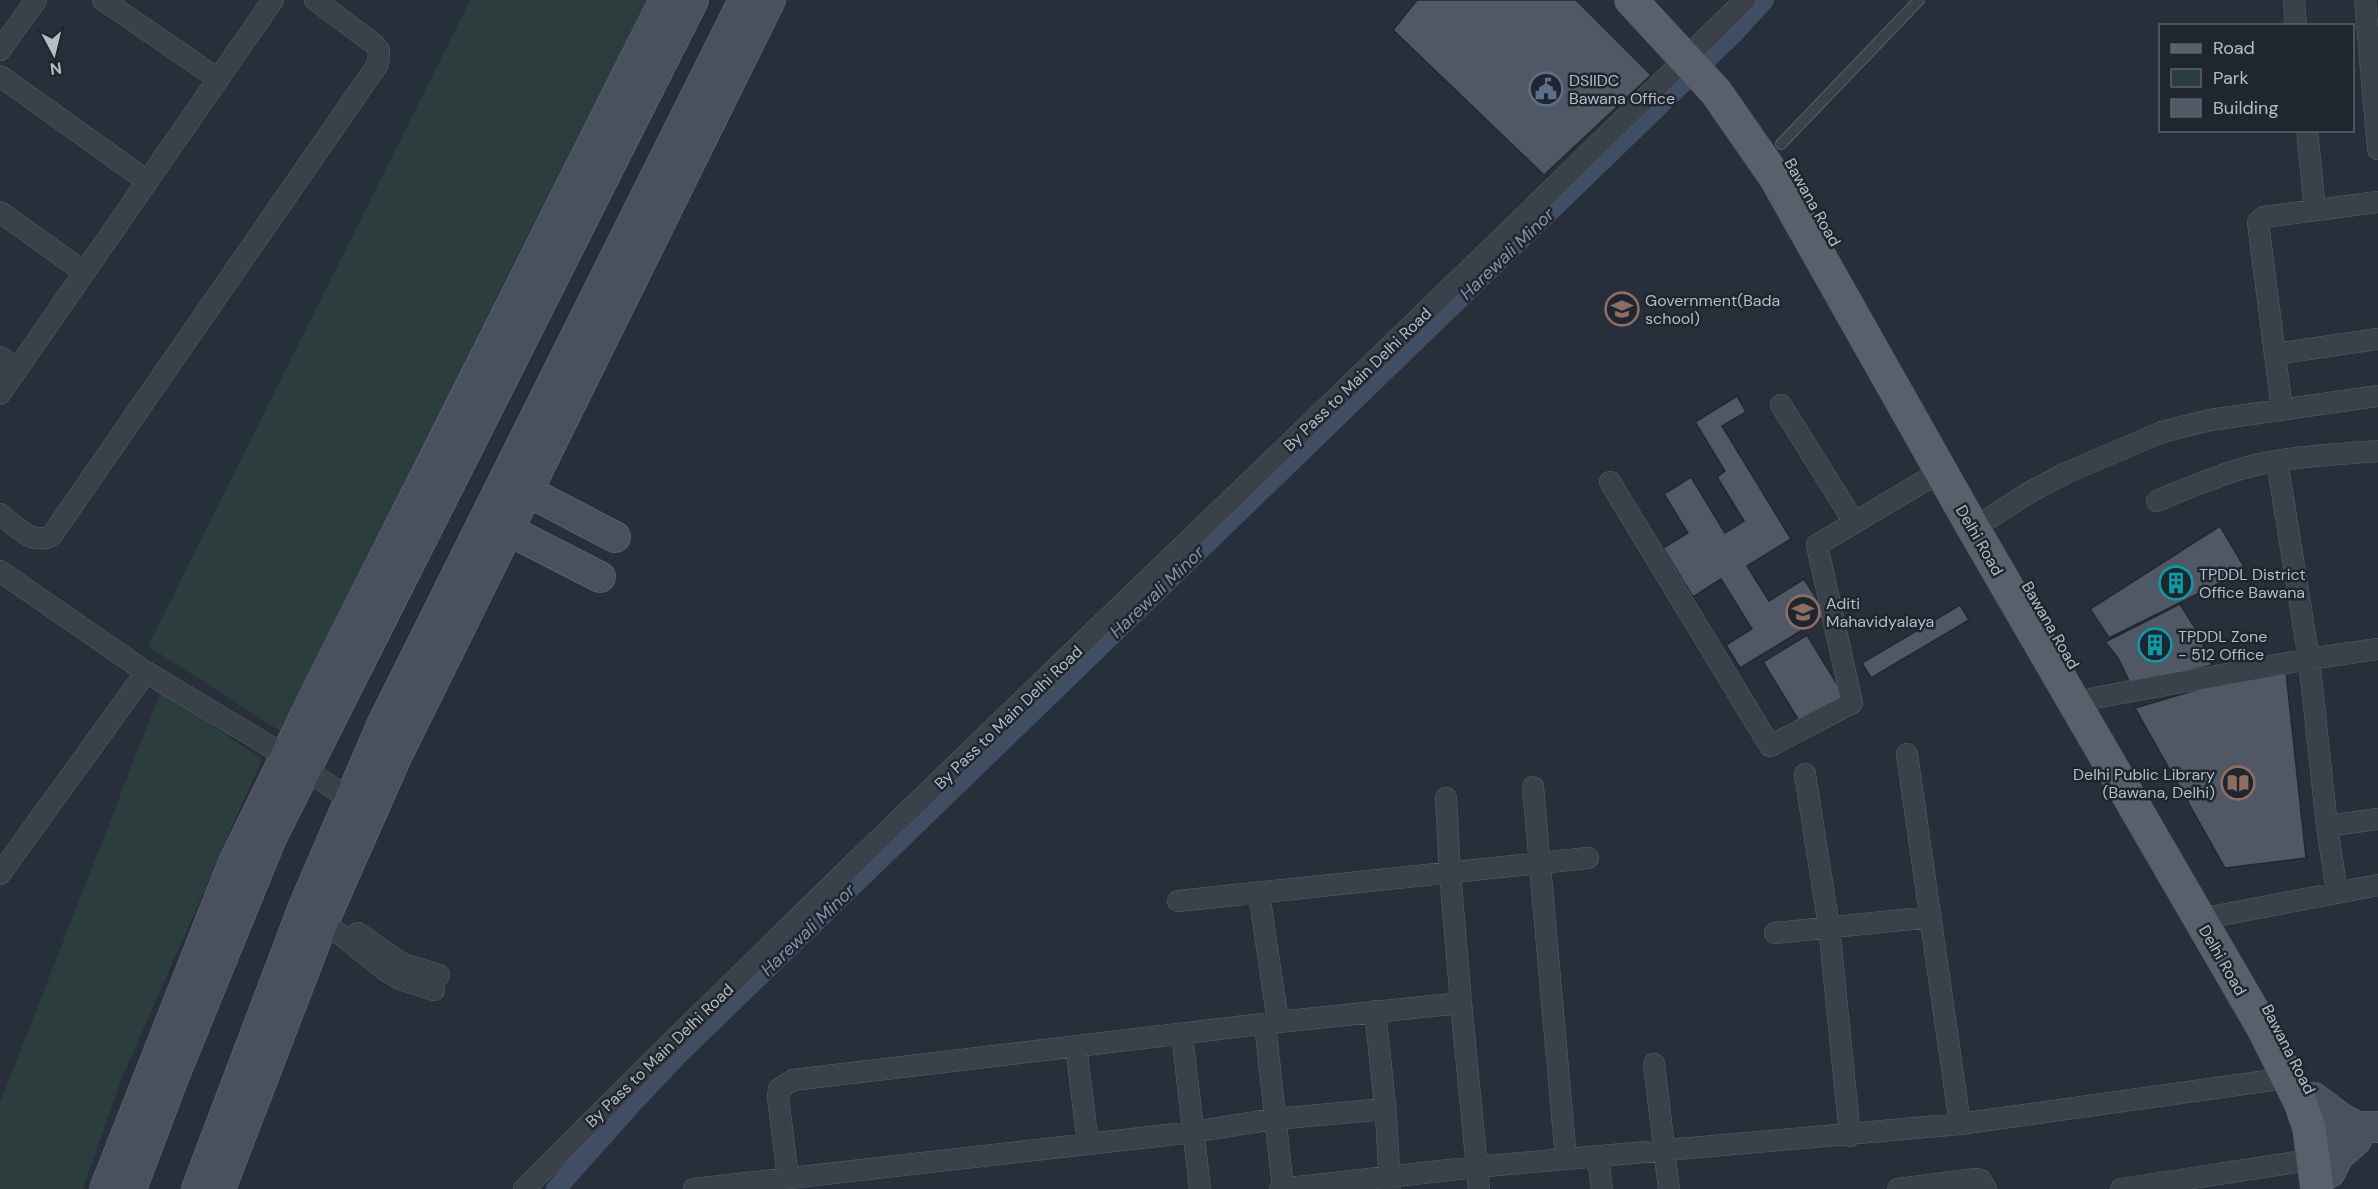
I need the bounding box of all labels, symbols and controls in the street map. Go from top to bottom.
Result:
north arrow [24,24,84,84]
legend [2159,24,2354,132]
text: Road [2213,36,2255,60]
text: N [49,57,63,80]
text: Park [2213,66,2249,90]
place label: DSIIDC Bawana Office [1569,70,1675,109]
public building icon: DSIIDC Bawana Office [1528,71,1564,107]
text: Building [2213,96,2278,120]
street label: Bawana Road [1780,154,1846,250]
water label: Harewali Minor [1454,202,1560,305]
place label: Government(Bada school) [1645,290,1780,329]
school or university icon: Government(Bada school) [1604,291,1640,327]
street label: By Pass to Main Delhi Road [1279,303,1436,456]
street label: Delhi Road [1951,501,2008,579]
water label: Harewali Minor [1104,540,1210,643]
place label: TPDDL District Office Bawana [2199,564,2306,603]
building icon: TPDDL District Office Bawana [2158,565,2194,601]
street label: Bawana Road [2017,577,2084,673]
place label: Aditi Mahavidyalaya [1826,593,1934,632]
school or university icon: Aditi Mahavidyalaya [1785,594,1821,630]
place label: TPDDL Zone - 512 Office [2178,626,2267,665]
building icon: TPDDL Zone - 512 Office [2137,627,2173,663]
street label: By Pass to Main Delhi Road [930,641,1087,794]
place label: Delhi Public Library (Bawana, Delhi) [2073,764,2215,803]
library icon: Delhi Public Library (Bawana, Delhi) [2220,765,2256,801]
water label: Harewali Minor [755,878,861,981]
street label: Delhi Road [2194,921,2251,999]
street label: By Pass to Main Delhi Road [581,979,738,1132]
street label: Bawana Road [2257,1001,2320,1098]

